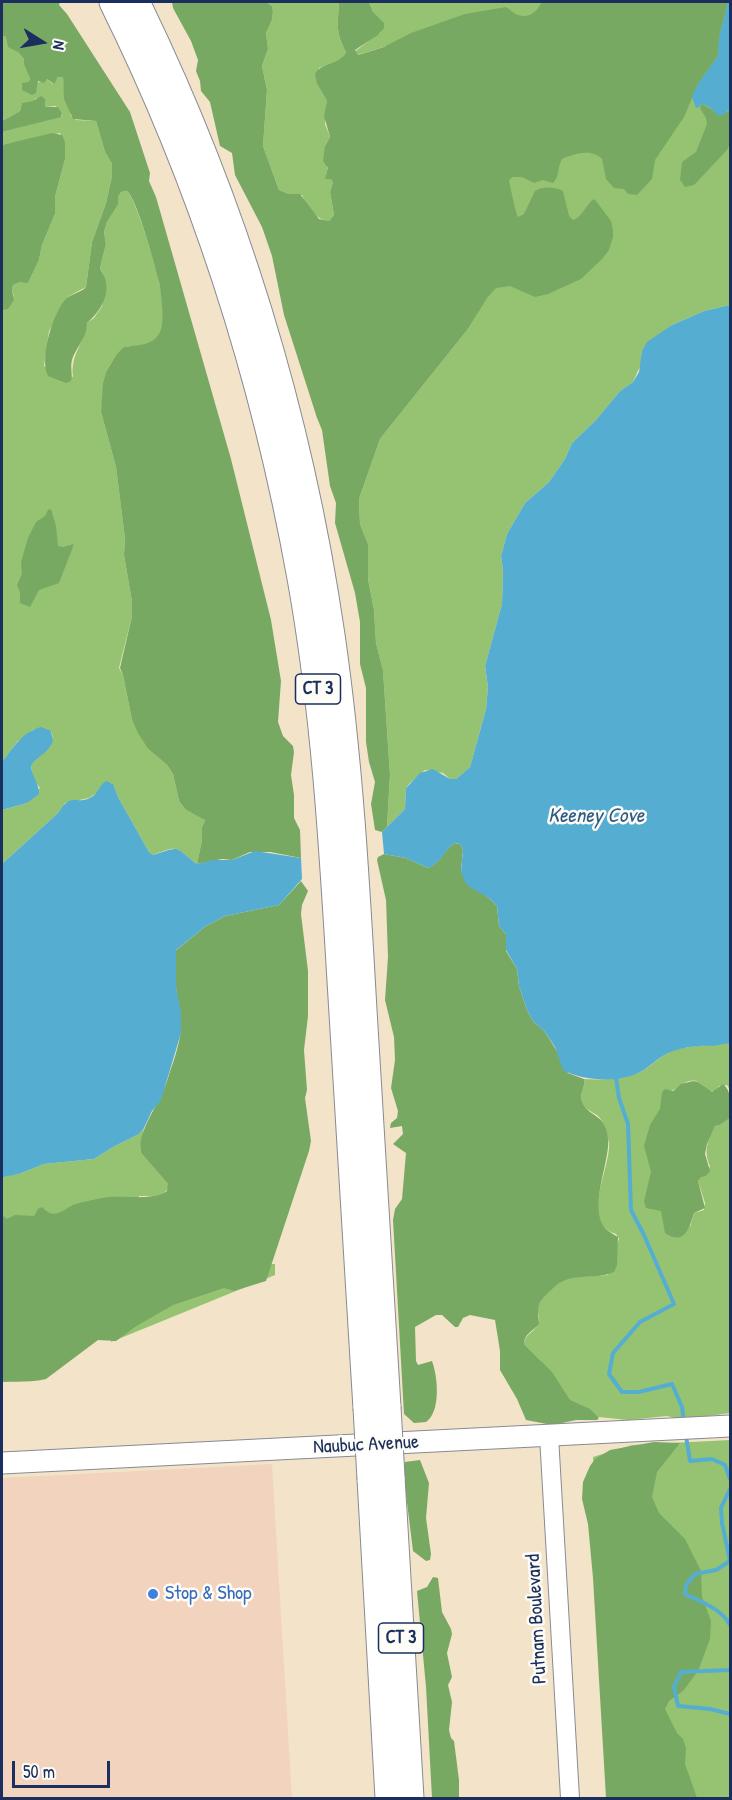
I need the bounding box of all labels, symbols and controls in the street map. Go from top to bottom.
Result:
north arrow [12,12,72,72]
text: N [48,39,71,52]
road number: CT 3 [296,674,340,704]
water label: Keeney Cove [548,803,644,829]
street label: Naubuc Avenue [313,1430,419,1460]
street label: Putnam Boulevard [522,1553,552,1685]
place label: Stop & Shop [165,1582,252,1606]
marker: Stop & Shop [146,1587,160,1601]
road number: CT 3 [378,1623,424,1653]
scale bar [15,1749,112,1787]
text: 50 m [23,1759,55,1784]

